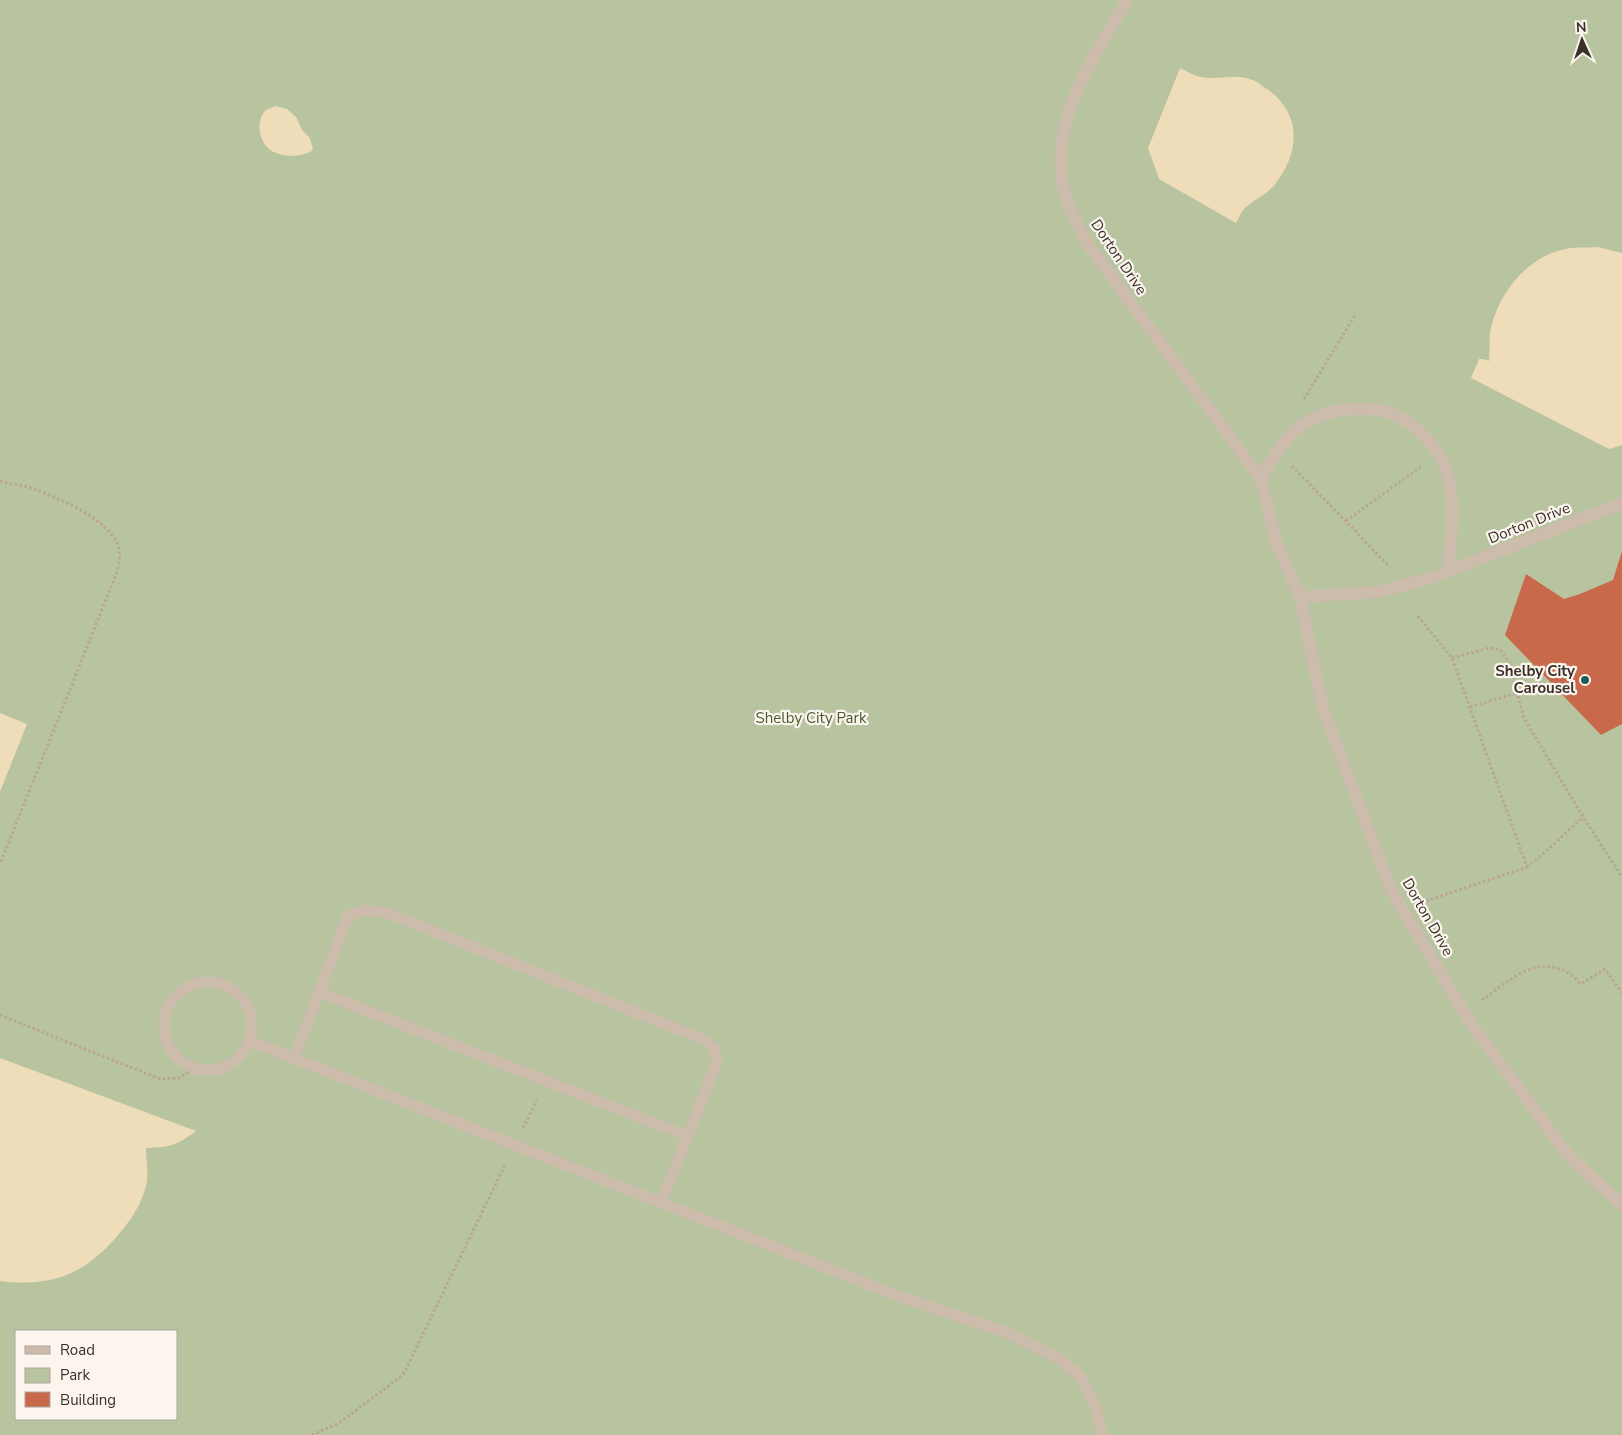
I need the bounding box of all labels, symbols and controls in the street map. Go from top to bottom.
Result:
north arrow [1557,15,1607,65]
text: N [1576,18,1587,37]
street label: Dorton Drive [1086,215,1152,299]
street label: Dorton Drive [1485,497,1573,549]
place label: Shelby City Carousel [1495,661,1575,698]
marker: Shelby City Carousel [1579,674,1591,686]
park label: Shelby City Park [756,708,867,728]
street label: Dorton Drive [1398,874,1458,960]
legend [15,1330,178,1420]
text: Road [60,1340,95,1360]
text: Park [60,1365,90,1385]
text: Building [60,1390,116,1410]

